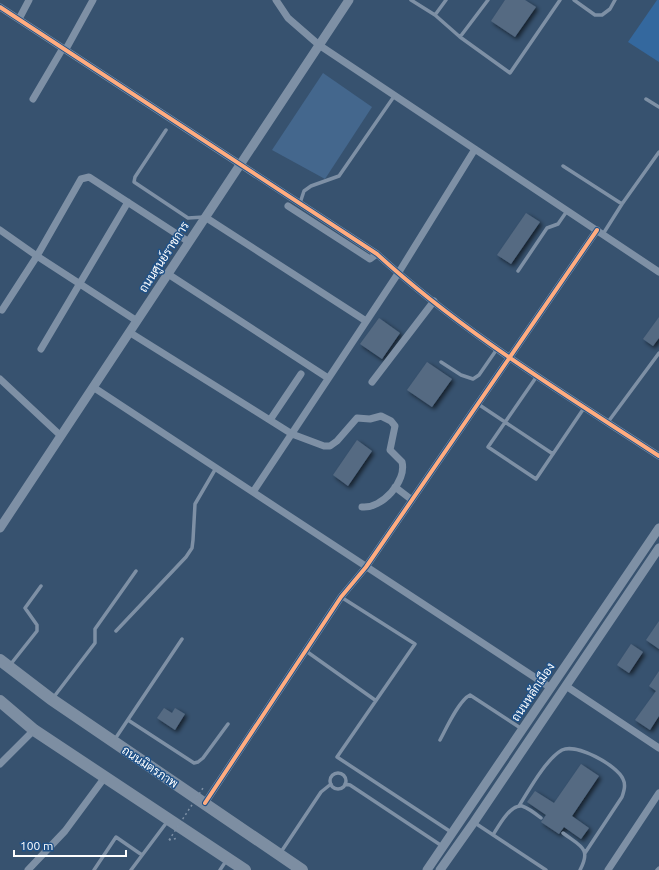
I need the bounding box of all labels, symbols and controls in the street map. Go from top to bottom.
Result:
street label: ถนนศูนย์ราชการ [135,218,193,296]
street label: ถนนหลักเมือง [508,660,557,723]
street label: ถนนมิตรภาพ [120,743,181,790]
scale bar [14,832,126,858]
text: 100 m [20,839,53,852]

